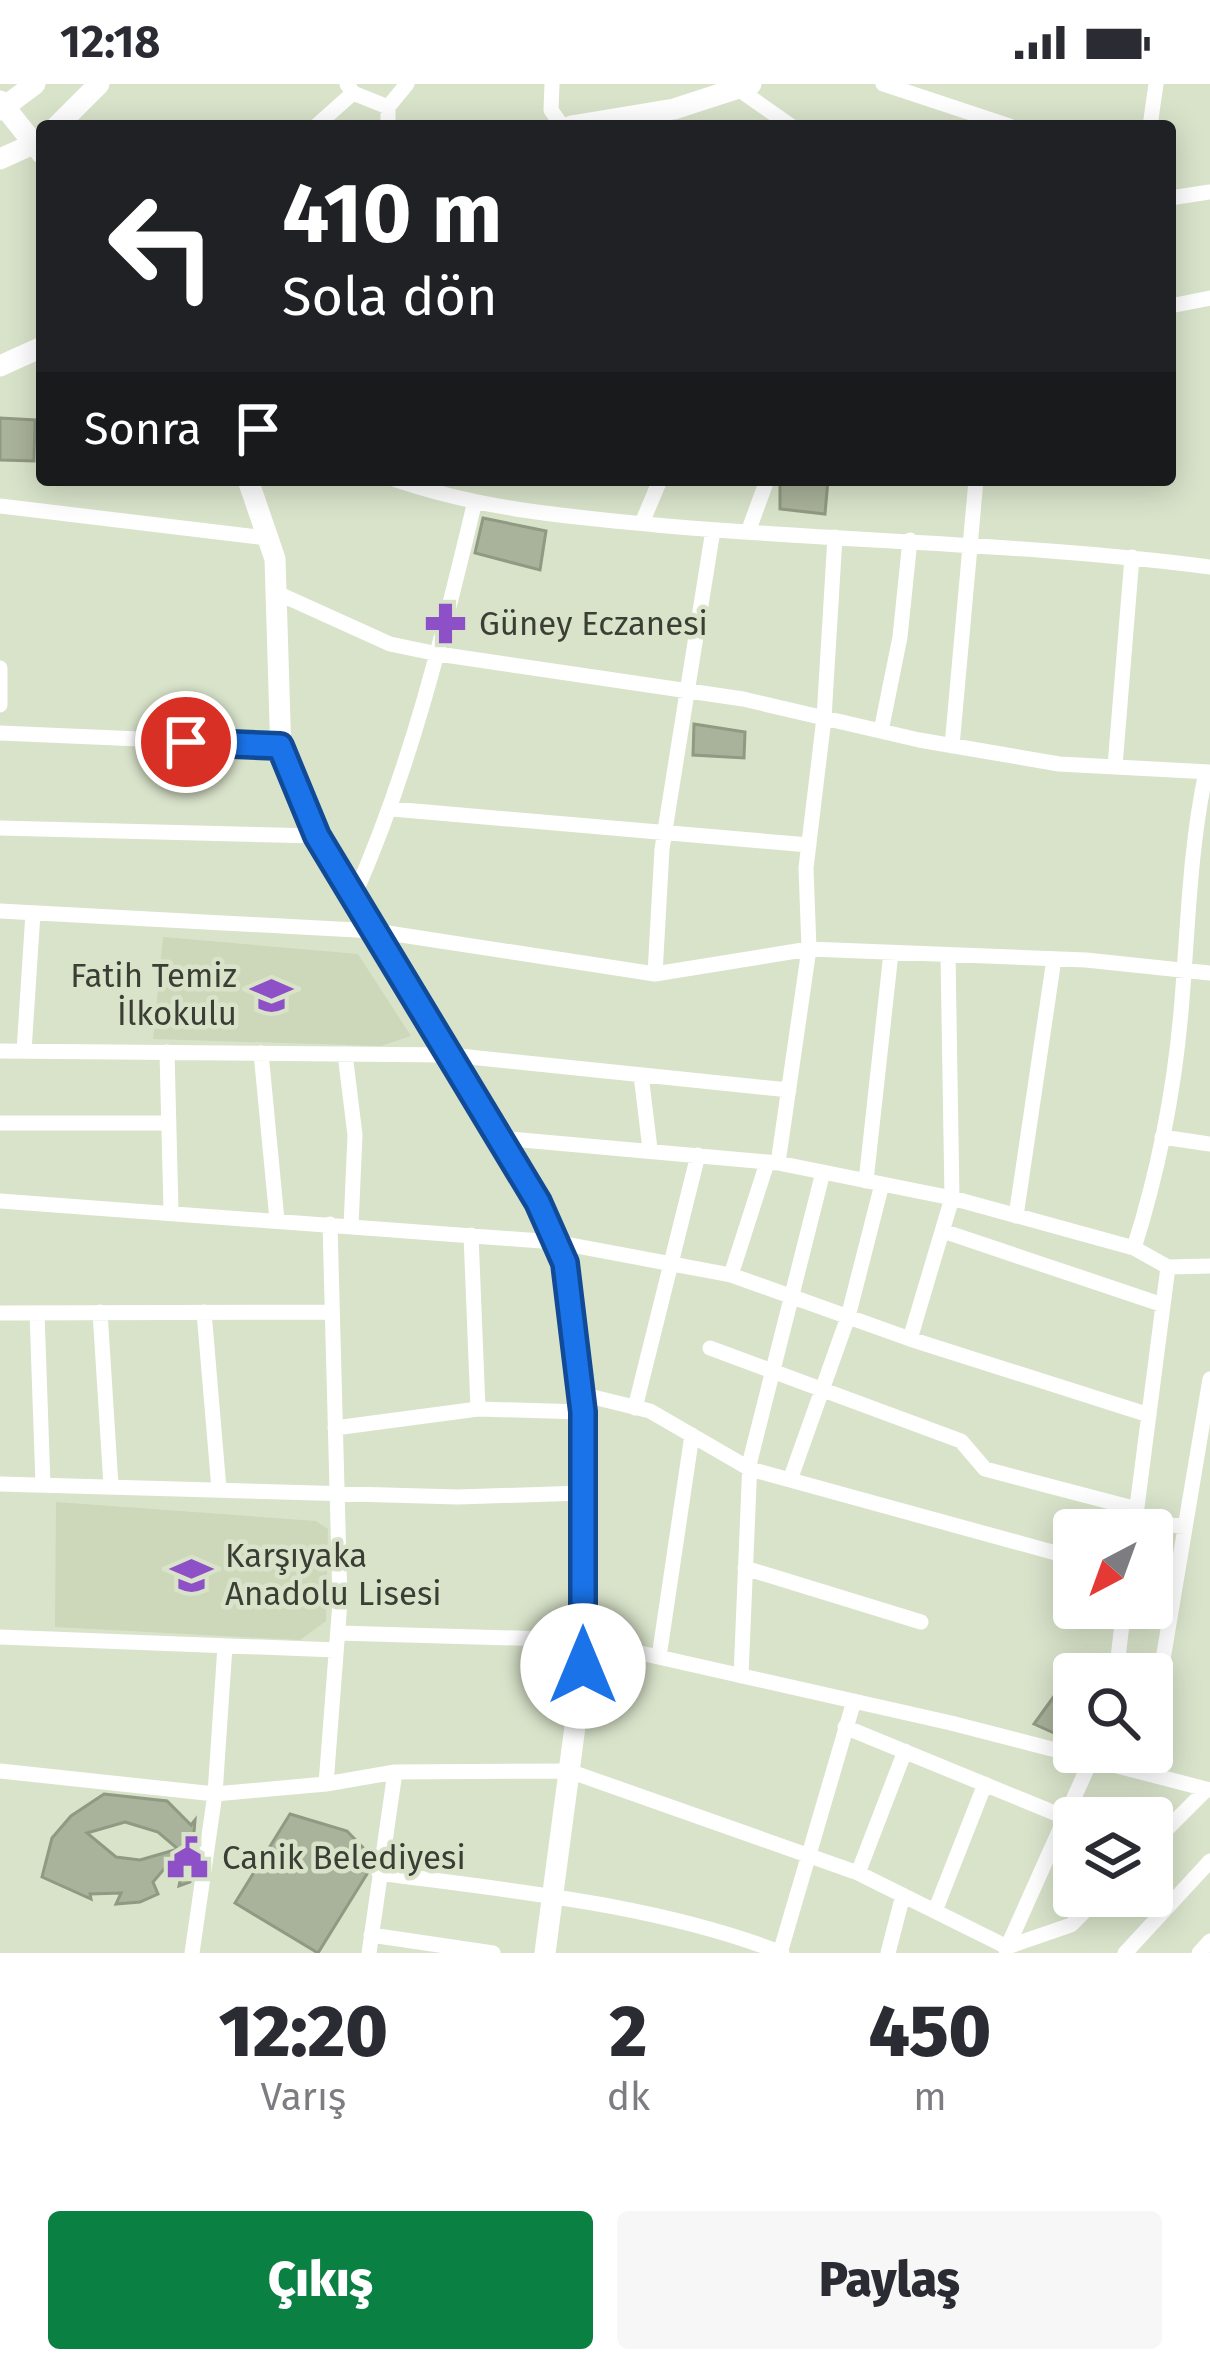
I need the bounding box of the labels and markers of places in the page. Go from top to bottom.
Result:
pharmacy icon: Güney Eczanesi [422,601,468,647]
place label: Güney Eczanesi [479,604,708,644]
pin [135,691,237,793]
place label: Fatih Temiz İlkokulu [70,956,237,1034]
school or university icon: Fatih Temiz İlkokulu [248,972,294,1018]
place label: Karşıyaka Anadolu Lisesi [225,1536,442,1614]
school or university icon: Karşıyaka Anadolu Lisesi [168,1552,214,1598]
public building icon: Canik Belediyesi [165,1835,211,1881]
place label: Canik Belediyesi [222,1838,466,1878]

